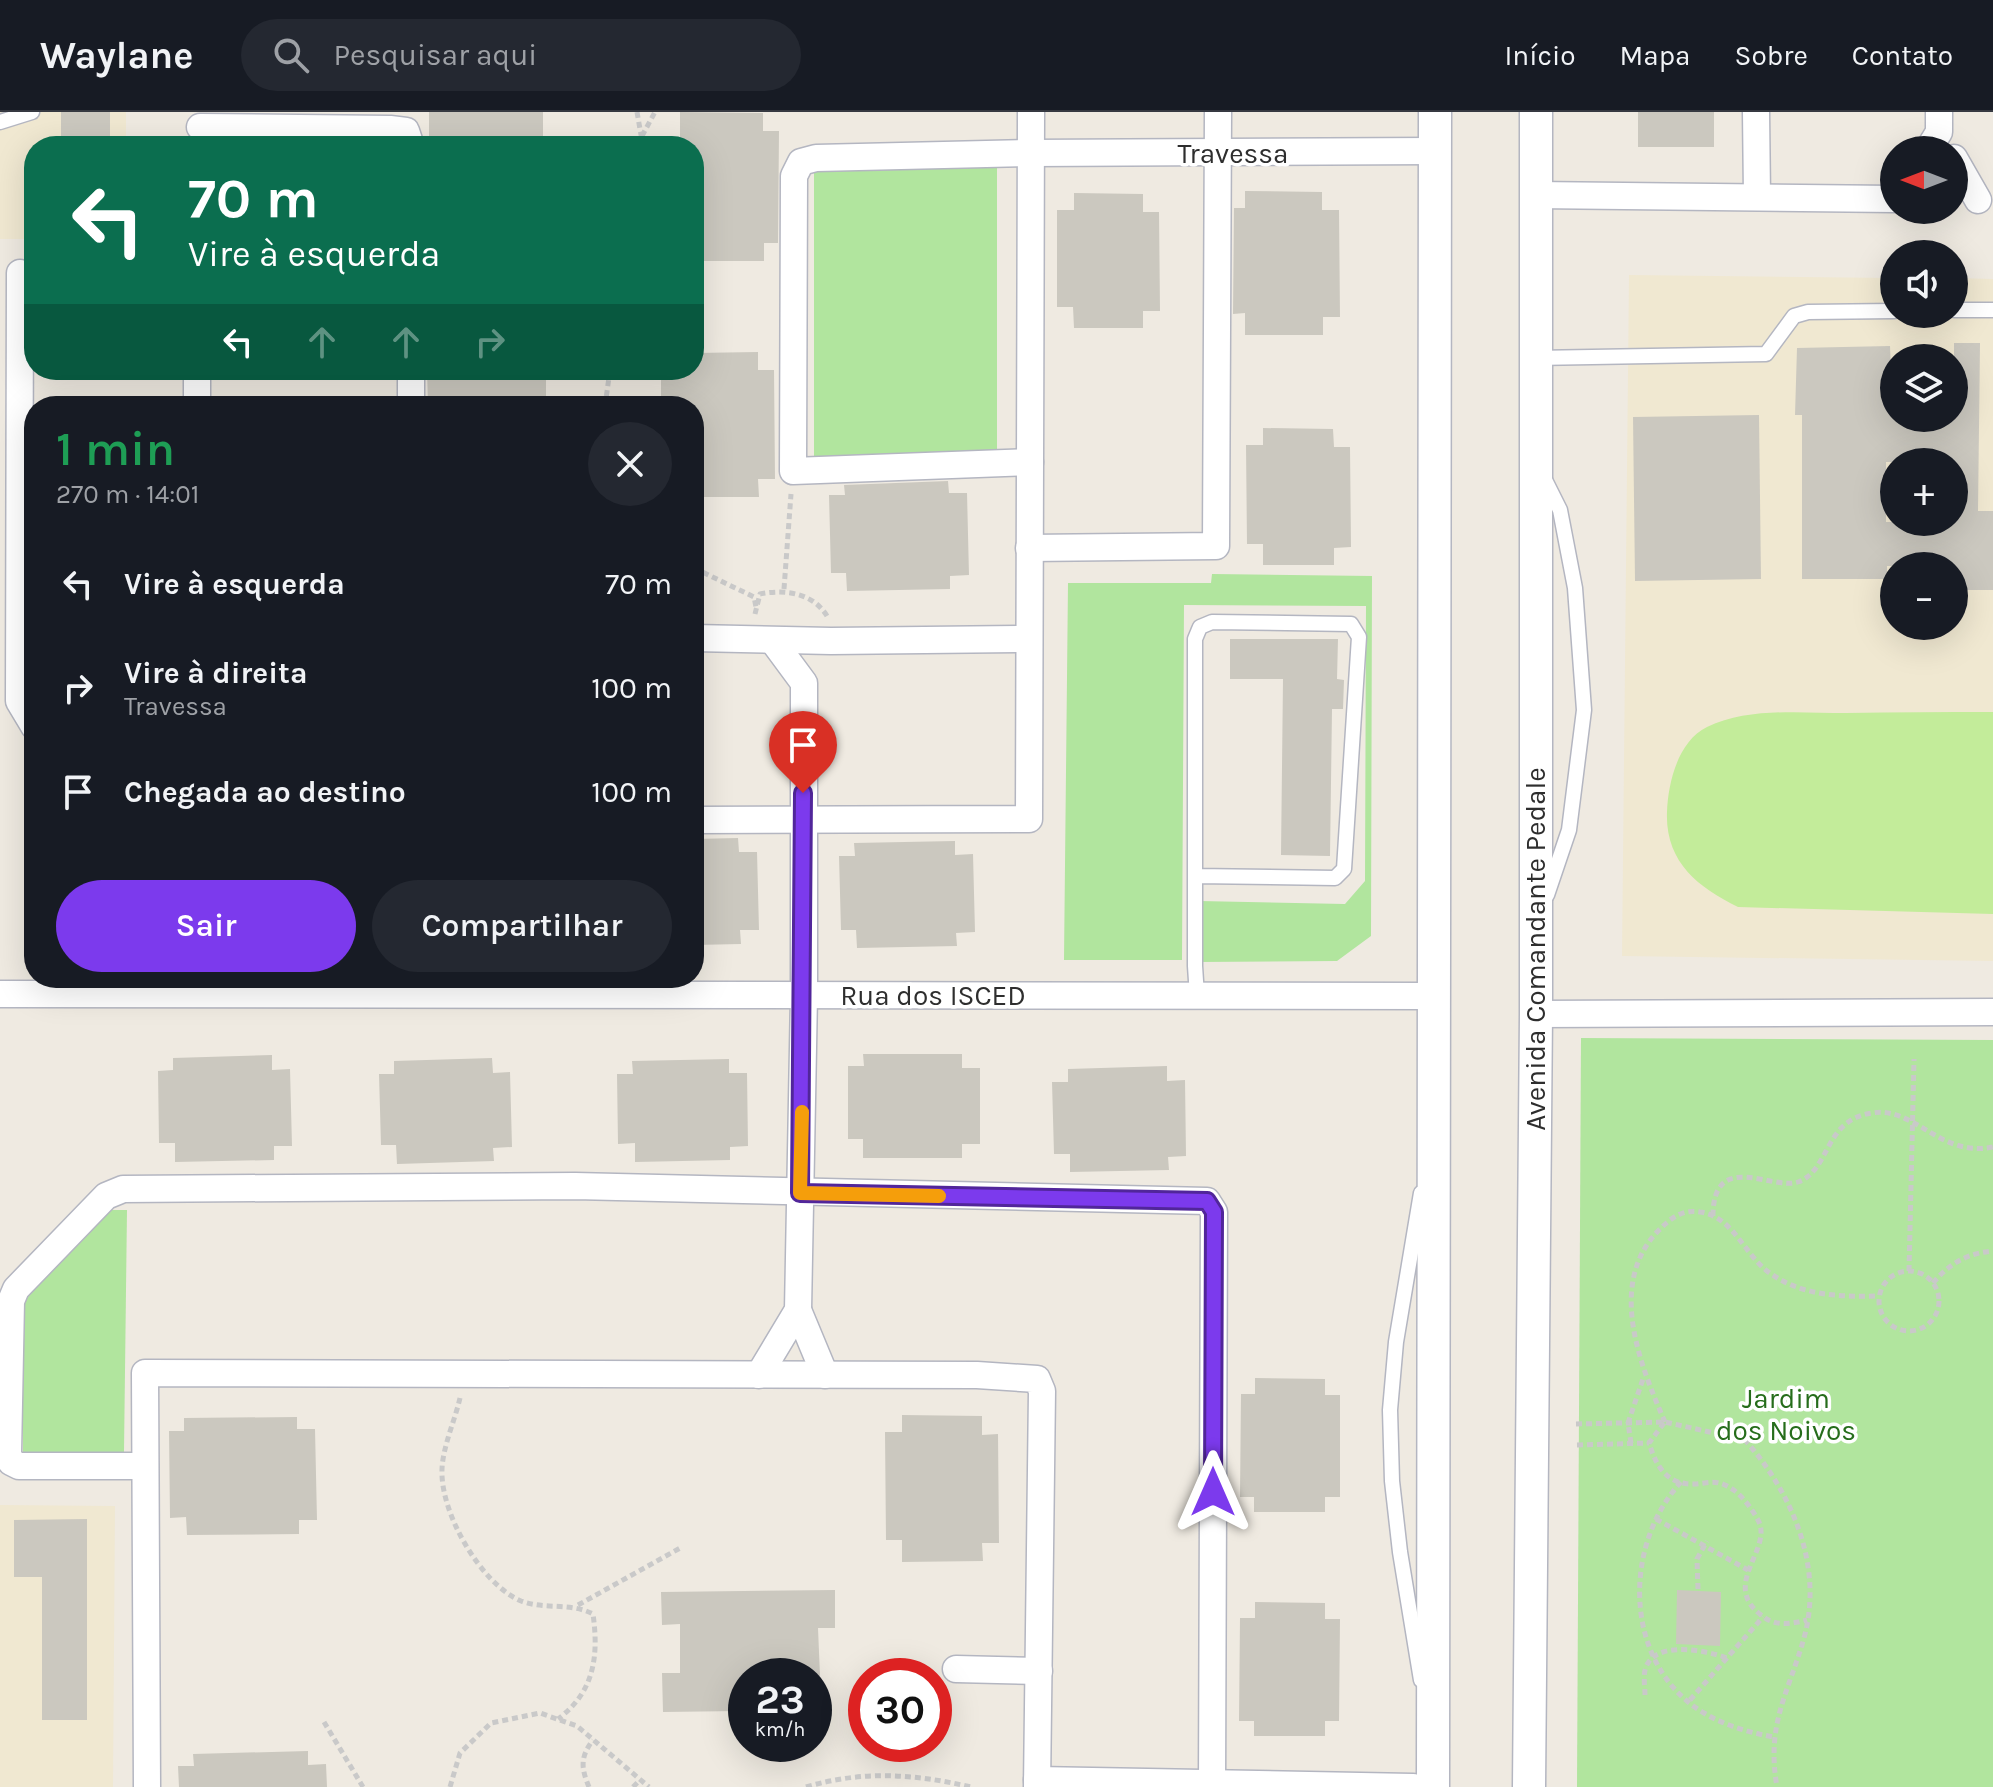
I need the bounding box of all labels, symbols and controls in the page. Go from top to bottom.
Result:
search box [241,19,801,91]
text: Waylane [40,33,193,78]
icon: search [269,33,313,77]
text: Pesquisar aqui [333,37,537,73]
text: Início [1504,39,1576,72]
text: Mapa [1620,39,1691,72]
text: Sobre [1735,39,1808,72]
text: Contato [1852,39,1953,72]
north arrow [1880,136,1968,224]
map controls [1880,136,1968,640]
street label: Travessa [1178,137,1288,170]
text: 70 m [188,166,319,231]
icon: left [56,168,160,272]
text: Vire à esquerda [188,233,440,275]
button: sound [1880,240,1968,328]
icon: left [216,320,260,364]
icon: ahead [300,320,344,364]
icon: ahead [384,320,428,364]
icon: right [468,320,512,364]
button: layers [1880,344,1968,432]
text: 1 min [56,421,175,477]
button: close [588,422,672,506]
button: + [1880,448,1968,536]
text: 270 m · 14:01 [56,479,199,510]
button: − [1880,552,1968,640]
icon: left [56,562,100,606]
text: Vire à esquerda [124,566,345,602]
text: 70 m [605,566,672,602]
text: Vire à direita [124,655,307,691]
icon: right [56,666,100,710]
text: 100 m [591,670,672,706]
text: Travessa [124,691,227,722]
pin [769,711,837,793]
icon: arrive [781,723,825,767]
street label: Avenida Comandante Pedale [1519,767,1552,1131]
icon: arrive [56,770,100,814]
text: Chegada ao destino [124,774,406,810]
text: 100 m [591,774,672,810]
button: Sair [56,880,356,972]
button: Compartilhar [372,880,672,972]
street label: Rua dos ISCED [840,979,1026,1012]
park label: Jardim dos Noivos [1716,1382,1856,1447]
position arrow [1171,1450,1255,1534]
speed limit sign: 30 [848,1658,952,1762]
text: 23 [755,1676,805,1723]
text: km/h [755,1718,805,1741]

